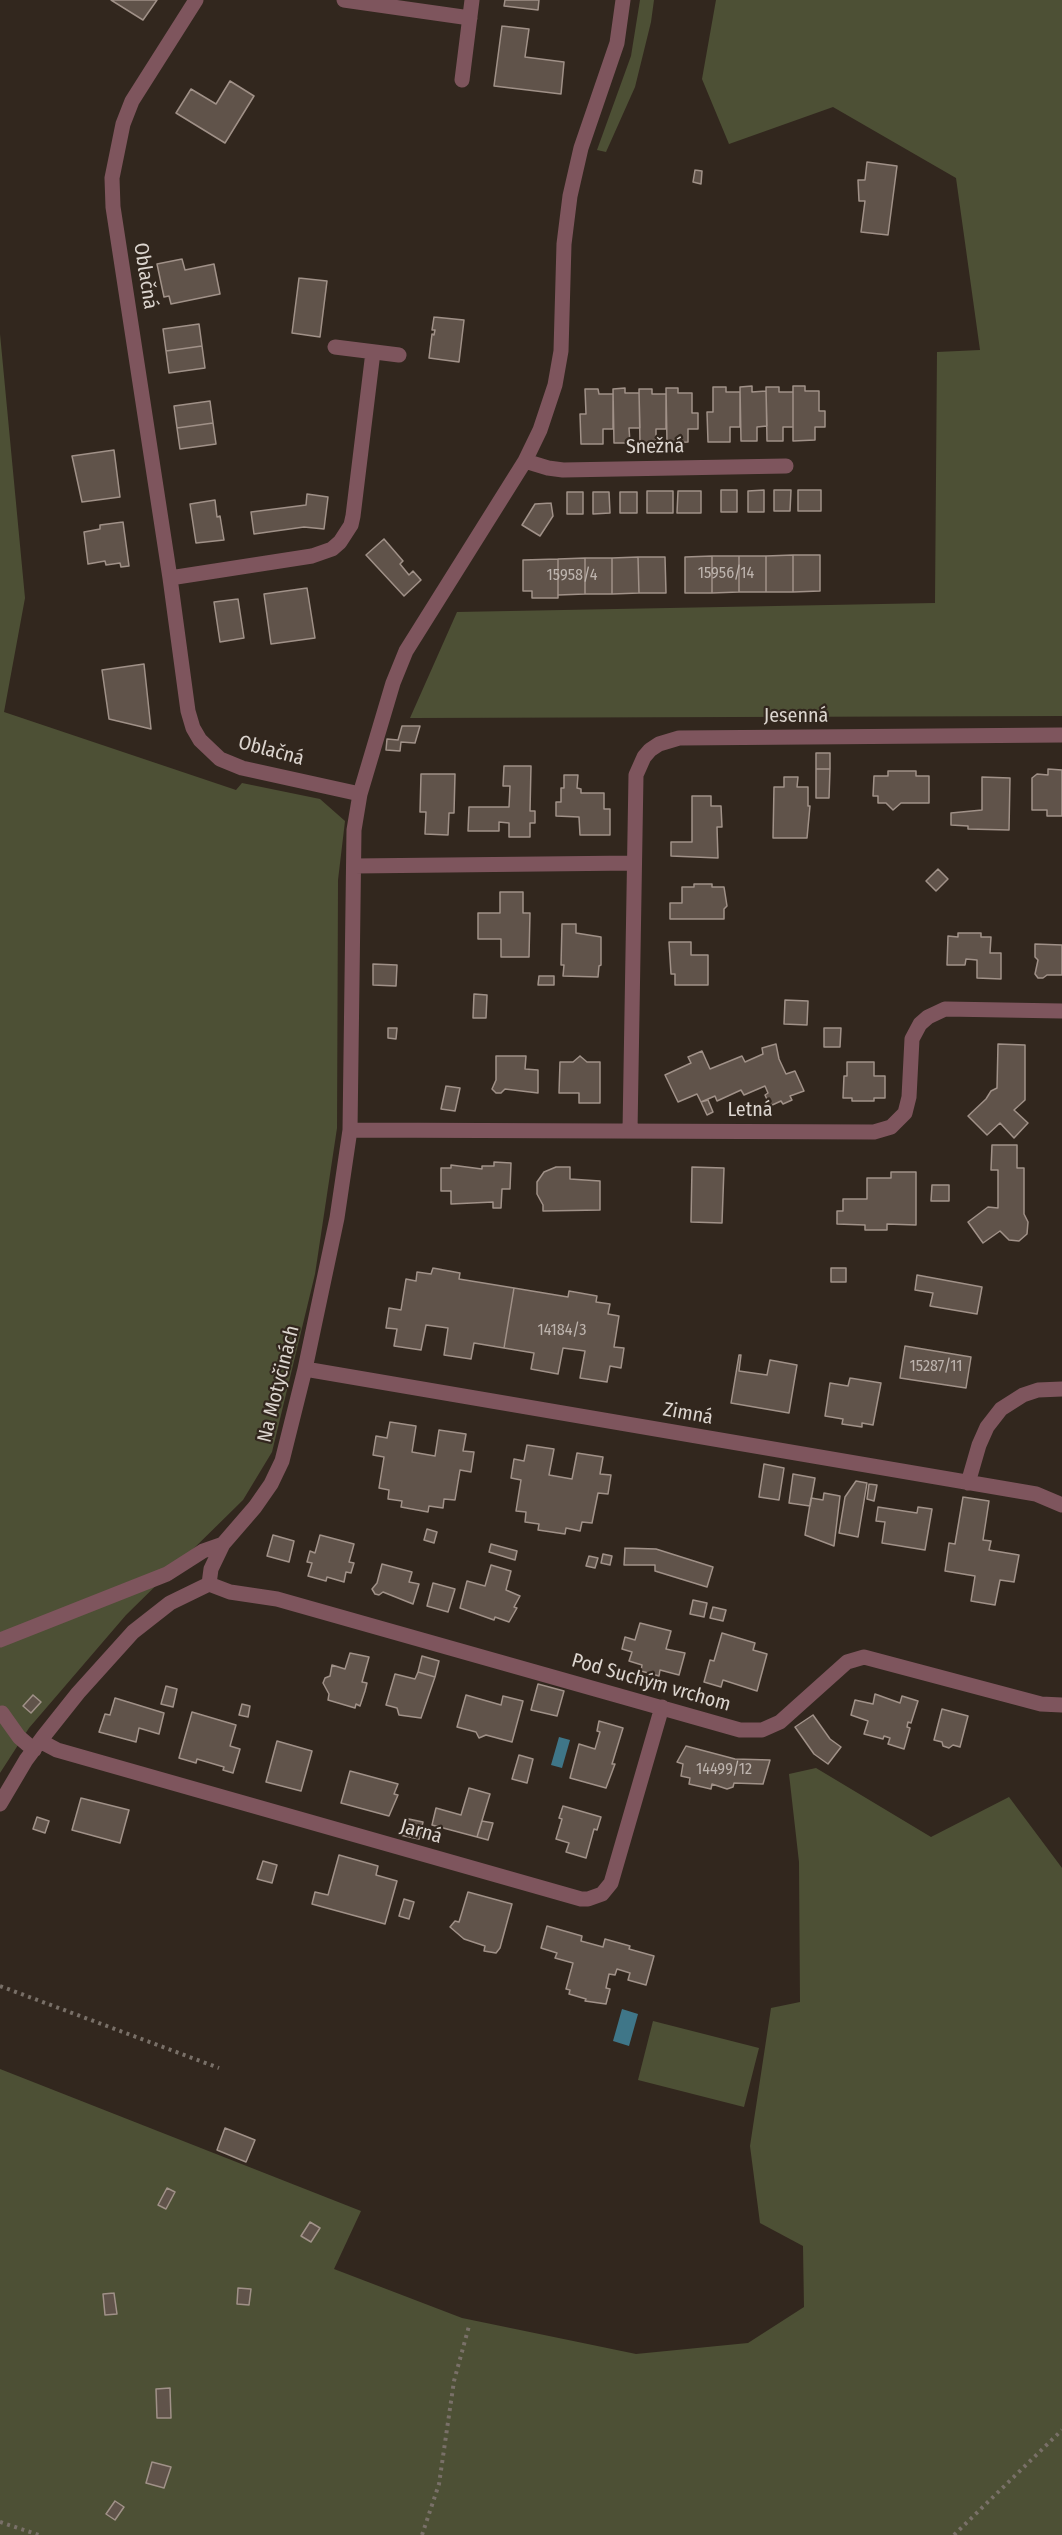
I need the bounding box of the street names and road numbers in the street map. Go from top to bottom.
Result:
street label: Oblačná [128,241,162,311]
street label: Snežná [626,434,684,460]
street label: Jesenná [764,704,828,728]
street label: Oblačná [235,731,307,771]
street label: Letná [727,1098,773,1122]
street label: Na Motyčinách [253,1323,305,1445]
street label: Zimná [661,1398,715,1430]
street label: Pod Suchým vrchom [569,1649,733,1717]
street label: Jarná [397,1815,445,1849]

